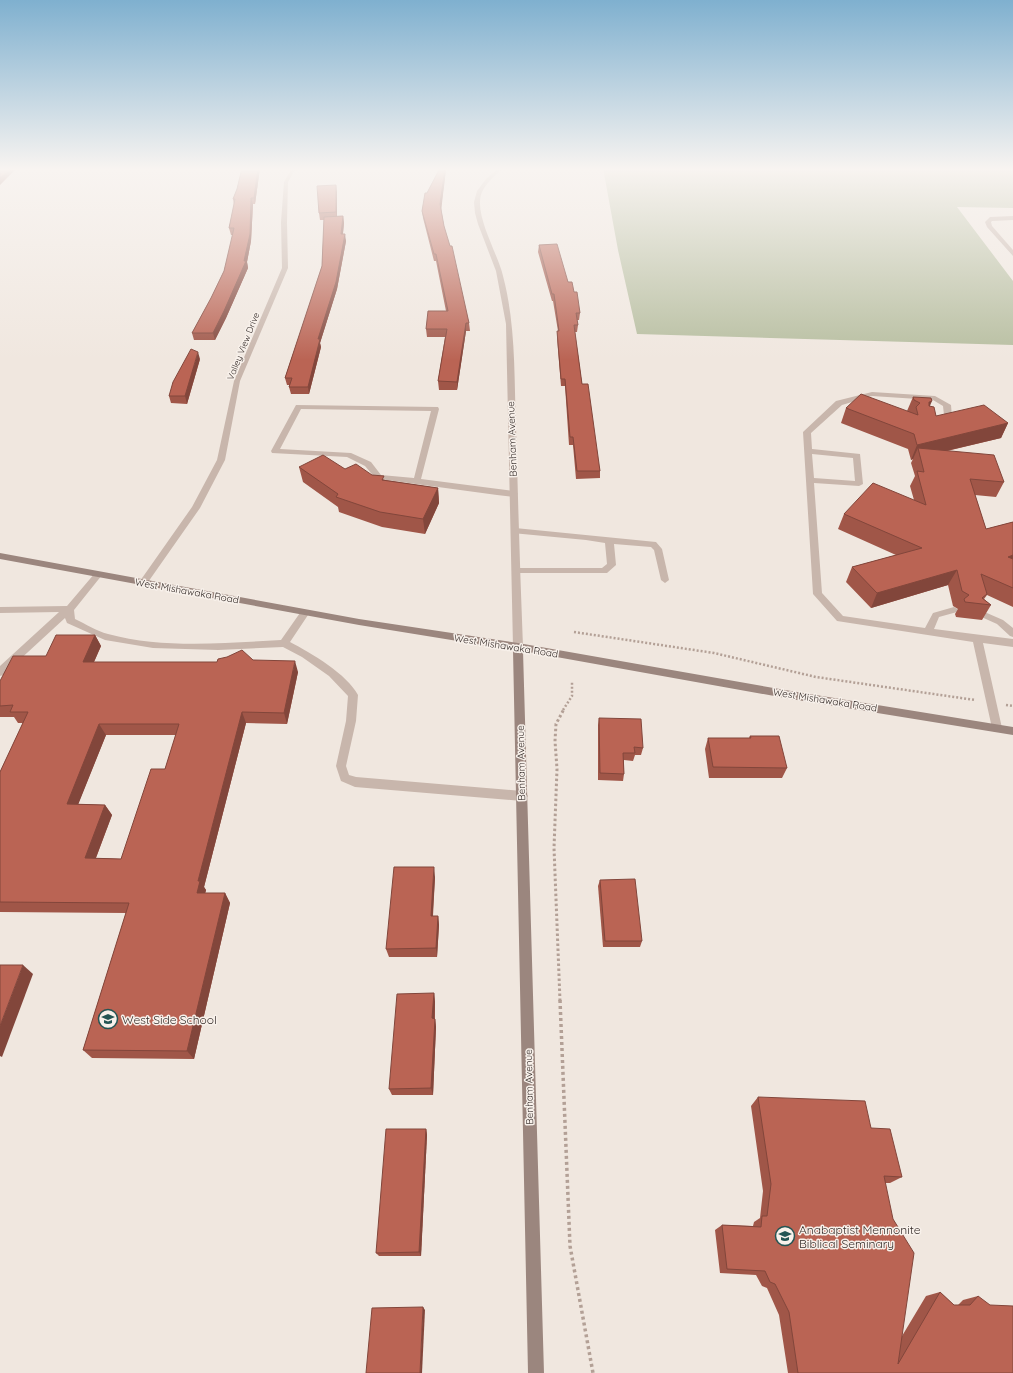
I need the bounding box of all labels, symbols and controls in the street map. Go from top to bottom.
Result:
street label: Valley View Drive [224,311,262,381]
street label: Benham Avenue [504,401,520,477]
street label: West Mishawaka Road [134,575,240,607]
street label: West Mishawaka Road [453,631,559,661]
street label: West Mishawaka Road [772,685,878,715]
street label: Benham Avenue [514,725,528,801]
school or university icon: West Side School [97,1008,119,1030]
place label: West Side School [122,1012,217,1027]
street label: Benham Avenue [522,1049,536,1125]
place label: Anabaptist Mennonite Biblical Seminary [799,1222,921,1251]
school or university icon: Anabaptist Mennonite Biblical Seminary [774,1225,796,1247]

